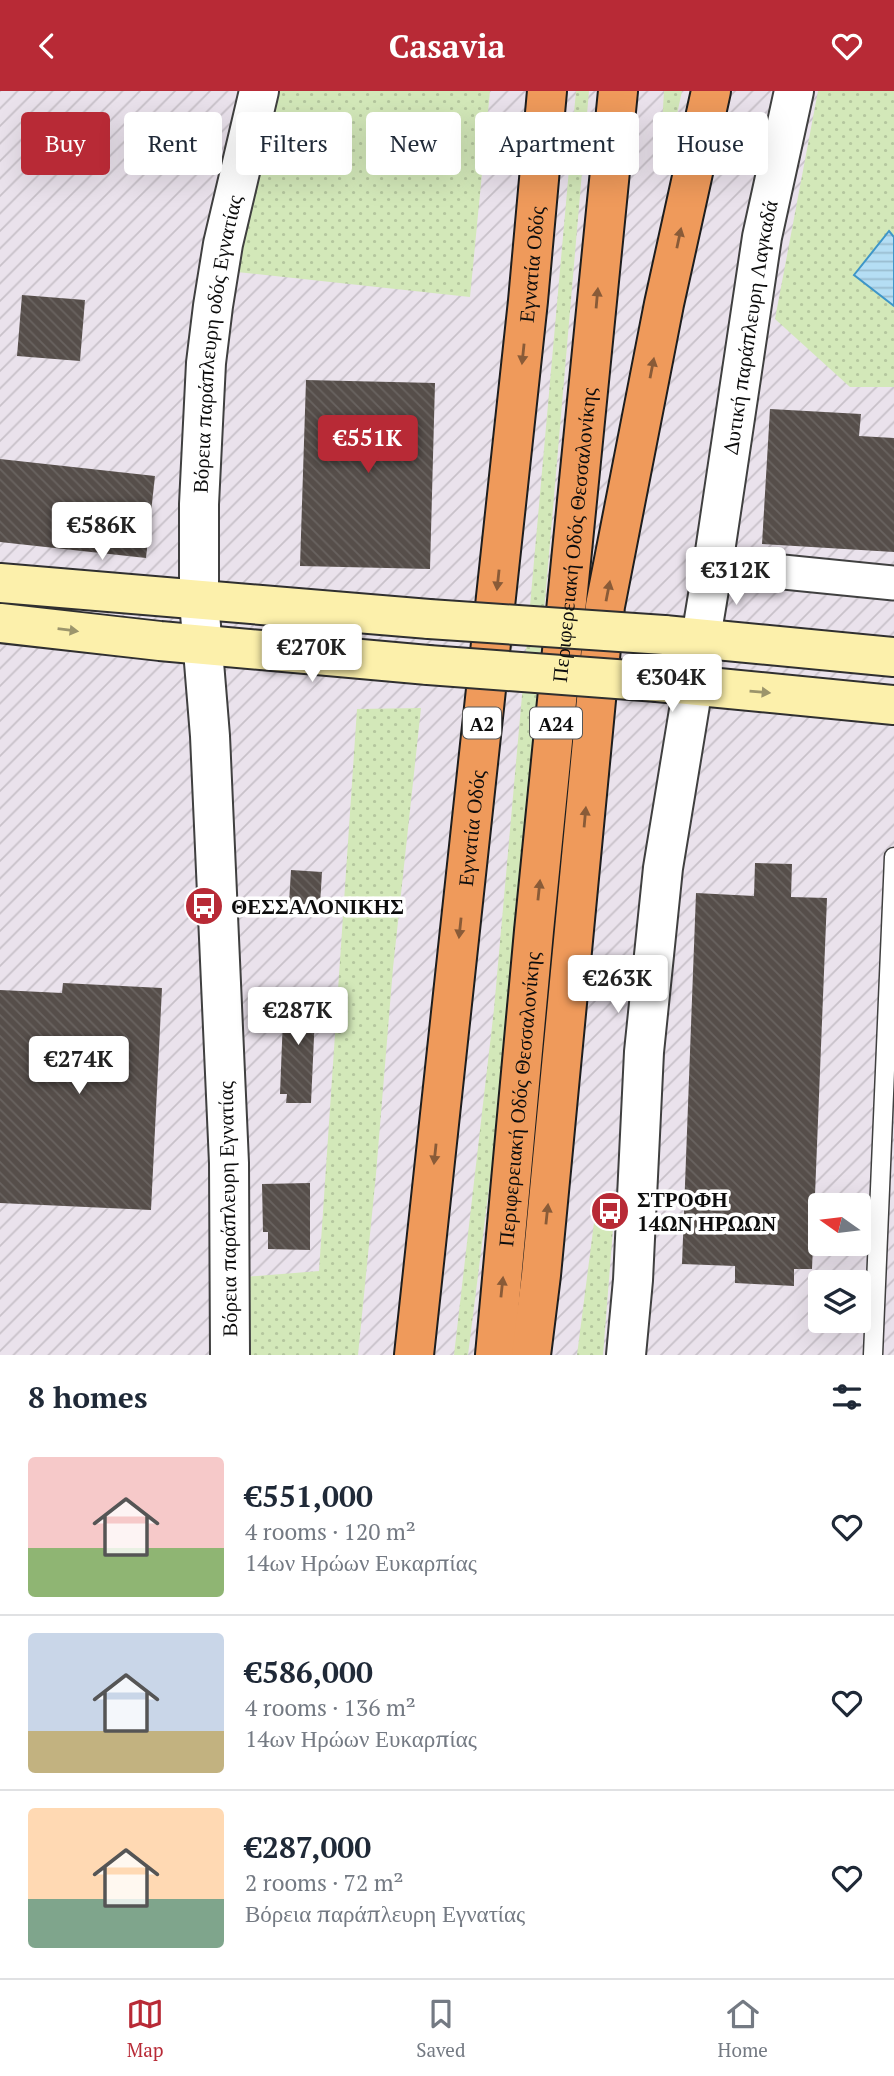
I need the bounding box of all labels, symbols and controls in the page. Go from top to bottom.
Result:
text: Casavia [389,25,505,67]
icon: back [28,27,66,65]
icon: heart [828,27,866,65]
chip: Buy [21,112,110,175]
chip: Rent [124,112,222,175]
chip: Filters [236,112,352,175]
chip: New [366,112,461,175]
chip: Apartment [475,112,639,175]
chip: House [653,112,768,175]
street label: Βόρεια παράπλευρη οδός Εγνατίας [186,192,248,494]
street label: Δυτική παράπλευρη Λαγκαδά [716,198,784,456]
street label: Εγνατία Οδός [512,204,551,324]
one-way arrow [673,227,684,249]
one-way arrow [592,286,603,308]
one-way arrow [517,343,528,365]
one-way arrow [646,356,657,378]
street label: Περιφερειακή Οδός Θεσσαλονίκης [545,385,602,684]
pin: €551K [319,415,417,475]
text: €551K [334,422,402,453]
pin: €586K [53,503,151,562]
text: €586K [68,509,136,540]
pin: €312K [687,547,785,607]
text: €312K [702,554,770,585]
one-way arrow [492,569,503,591]
one-way arrow [602,580,613,602]
one-way arrow [57,625,79,636]
pin: €270K [263,625,361,684]
text: €270K [278,631,346,662]
pin: €304K [623,655,721,714]
text: €304K [638,661,706,692]
one-way arrow [750,687,772,698]
road number: Α2 [463,708,501,739]
road number: Α24 [530,708,582,739]
street label: Εγνατία Οδός [451,768,491,888]
one-way arrow [580,806,591,828]
one-way arrow [533,879,544,901]
bus stop icon: ΘΕΣΣΑΛΟΝΙΚΗΣ [183,885,225,927]
place label: ΘΕΣΣΑΛΟΝΙΚΗΣ [231,892,404,920]
one-way arrow [454,917,465,939]
street label: Περιφερειακή Οδός Θεσσαλονίκης [491,950,546,1248]
pin: €263K [569,955,667,1015]
text: €263K [584,962,652,993]
pin: €287K [249,988,347,1047]
text: €287K [264,994,332,1025]
pin: €274K [30,1037,128,1096]
text: €274K [45,1043,113,1074]
street label: Βόρεια παράπλευρη Εγνατίας [211,1080,243,1337]
one-way arrow [430,1144,441,1166]
place label: ΣΤΡΟΦΗ 14ΩΝ ΗΡΩΩΝ [637,1185,776,1237]
bus stop icon: ΣΤΡΟΦΗ 14ΩΝ ΗΡΩΩΝ [589,1190,631,1232]
north arrow [808,1193,872,1257]
map controls [808,1193,871,1333]
one-way arrow [542,1203,553,1225]
button: layers [808,1270,871,1333]
one-way arrow [497,1276,508,1298]
text: 8 homes [28,1377,147,1417]
icon: filters [828,1378,866,1416]
text: €551,000 [245,1476,373,1516]
icon: home [84,1485,168,1569]
icon: heart [828,1508,866,1546]
text: 4 rooms · 120 m² [245,1516,416,1547]
text: 14ων Ηρώων Ευκαρπίας [245,1547,477,1578]
text: €586,000 [245,1652,373,1692]
icon: home [84,1661,168,1745]
icon: heart [828,1684,866,1722]
text: 4 rooms · 136 m² [245,1692,416,1723]
text: 14ων Ηρώων Ευκαρπίας [245,1723,477,1754]
text: €287,000 [245,1827,371,1867]
icon: home [84,1836,168,1920]
icon: heart [828,1859,866,1897]
text: 2 rooms · 72 m² [245,1867,404,1898]
text: Βόρεια παράπλευρη Εγνατίας [245,1898,525,1929]
tab: Map [126,1995,164,2062]
tab: Saved [416,1995,465,2062]
tab: Home [718,1995,768,2062]

